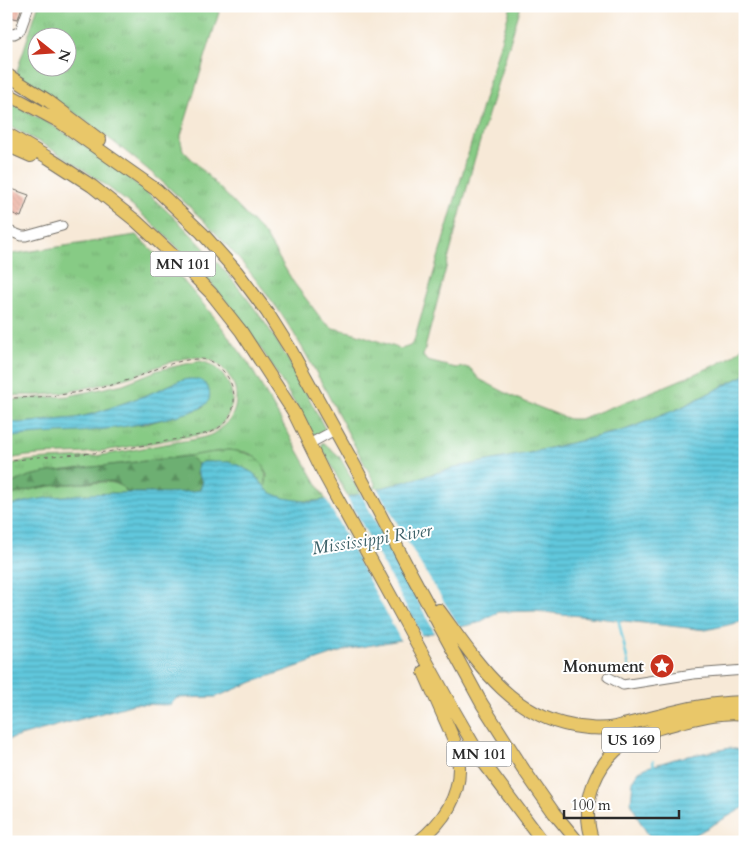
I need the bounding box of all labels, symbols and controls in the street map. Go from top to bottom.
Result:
north arrow [28,28,78,78]
text: N [53,47,75,64]
road number: MN 101 [150,252,216,276]
water label: Mississippi River [310,517,435,561]
place icon: Monument [649,653,675,679]
place label: Monument [563,656,644,678]
road number: US 169 [602,728,660,752]
road number: MN 101 [446,742,512,766]
scale bar [564,788,678,820]
text: 100 m [571,795,611,815]

